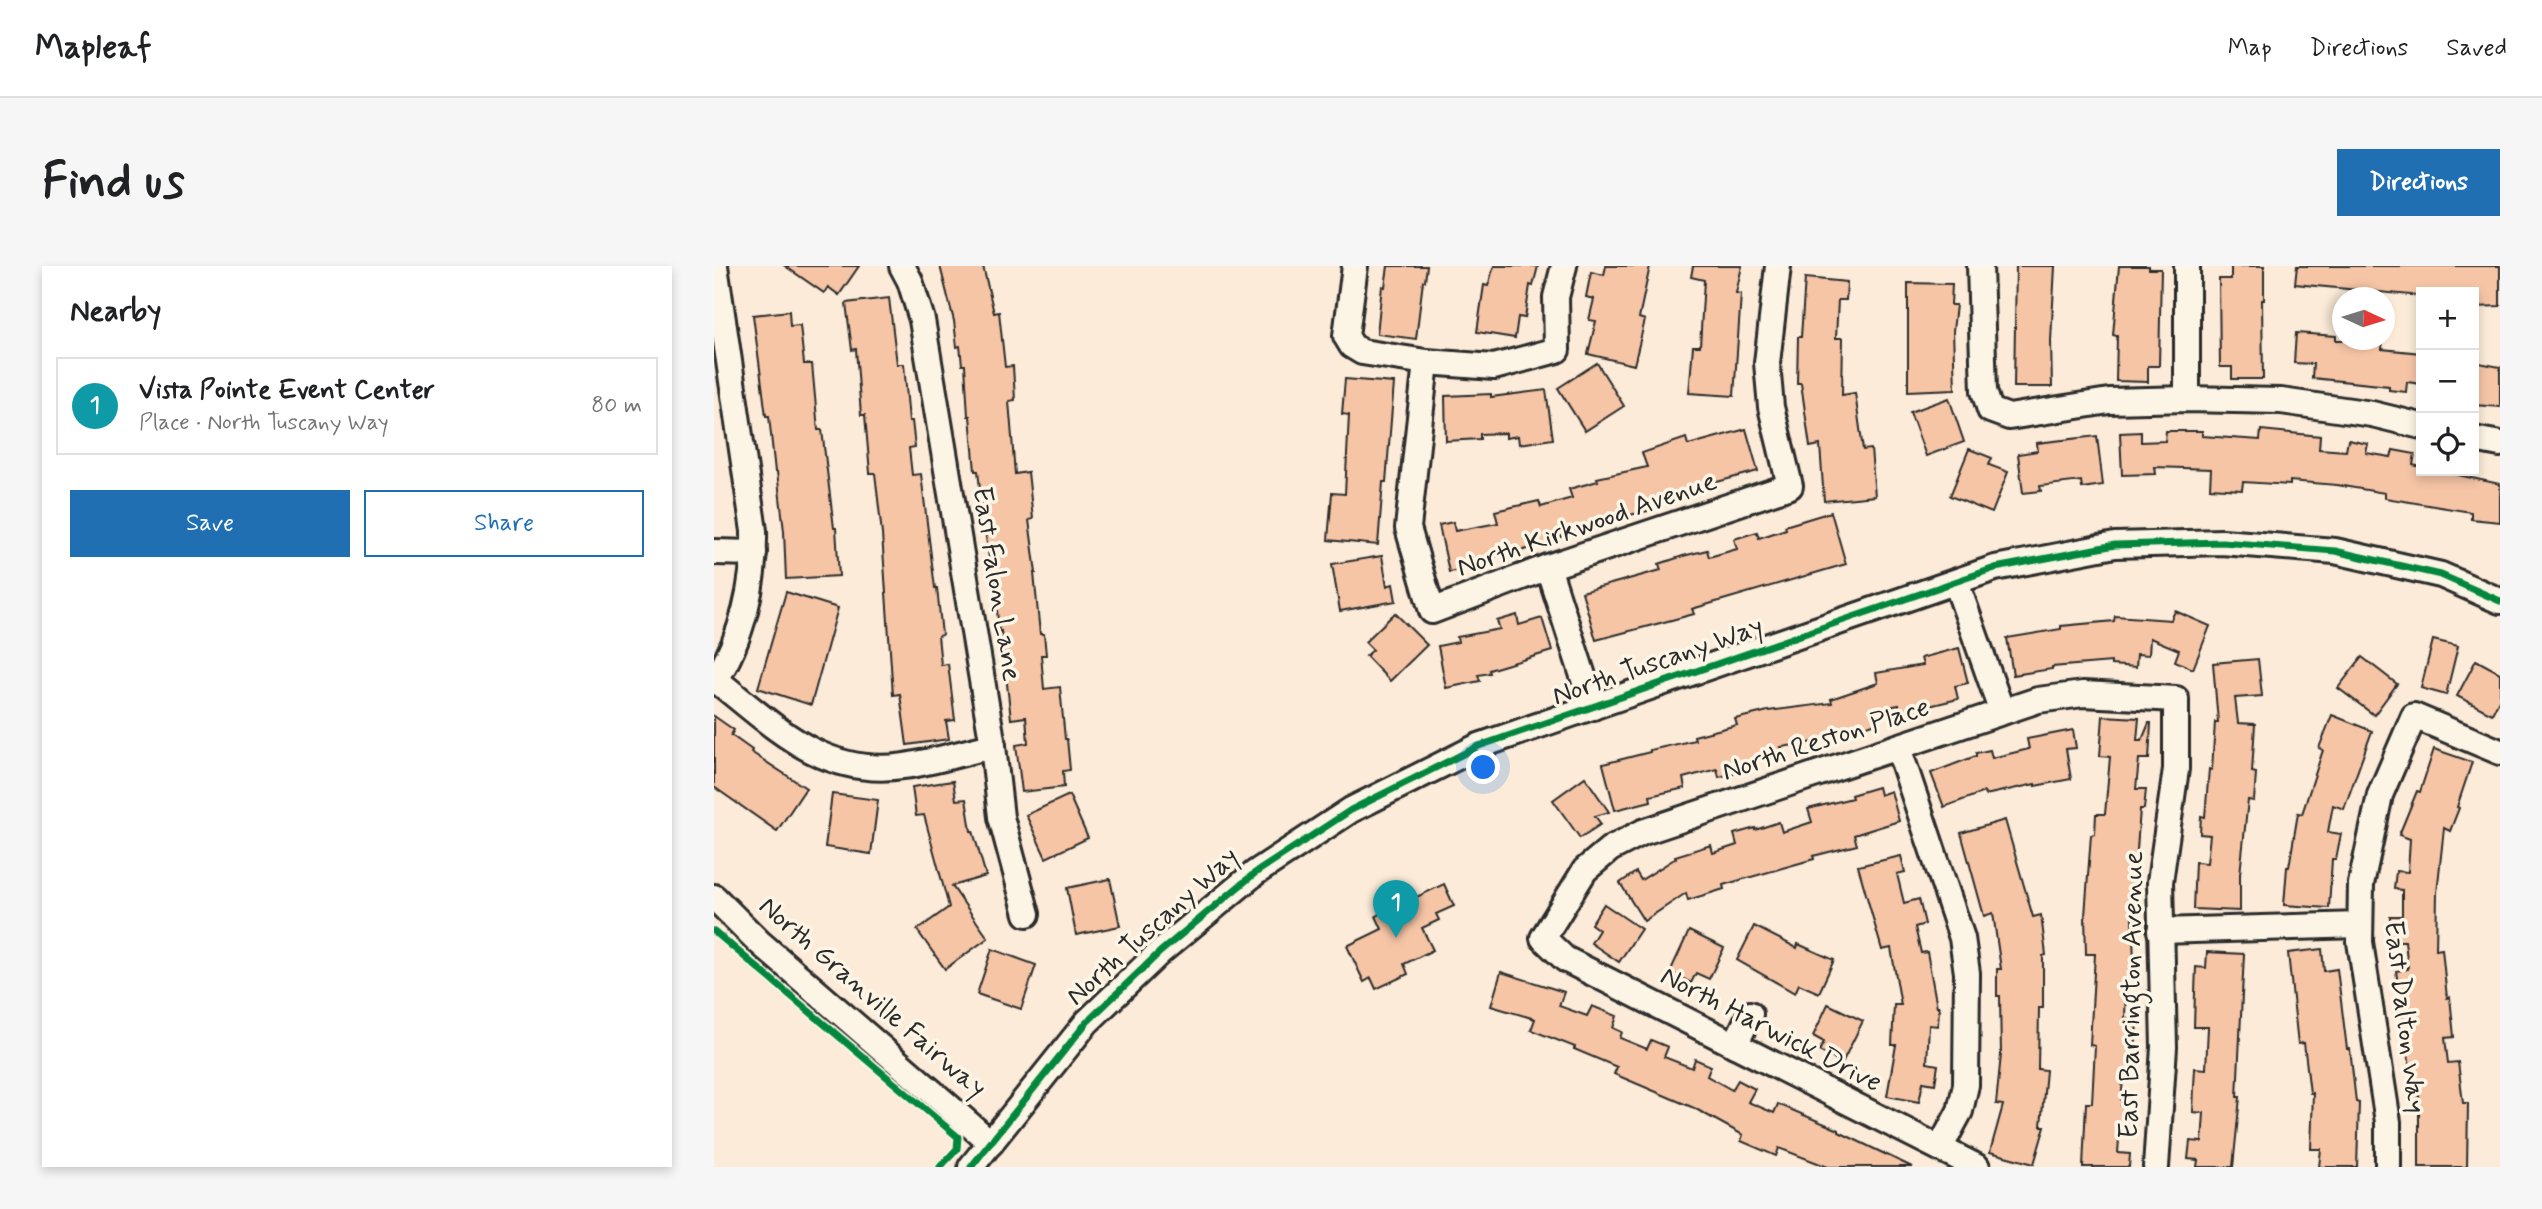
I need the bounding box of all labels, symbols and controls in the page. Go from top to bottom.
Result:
text: Mapleaf [35,26,151,70]
text: Map [2228,33,2272,64]
text: Directions [2310,33,2408,64]
text: Saved [2446,33,2507,64]
button: Directions [2337,149,2500,216]
text: Find us [42,150,185,215]
north arrow [2332,287,2395,350]
map controls [2416,287,2479,476]
button: + [2416,287,2479,350]
text: Nearby [70,292,161,331]
button: − [2416,350,2479,413]
text: Vista Pointe Event Center [139,374,435,408]
text: 1 [90,391,100,421]
text: 80 m [591,391,642,421]
text: Place · North Tuscany Way [139,408,389,438]
button: locate [2416,413,2479,476]
street label: North Kirkwood Avenue [1452,463,1722,587]
street label: East Falon Lane [962,484,1030,684]
button: Save [70,490,350,557]
button: Share [364,490,644,557]
street label: North Tuscany Way [1548,609,1768,715]
street label: North Reston Place [1717,689,1935,791]
your location [1466,750,1500,784]
street label: North Tuscany Way [1059,839,1247,1015]
street label: East Barrington Avenue [2111,851,2156,1139]
pin: 1 [1373,880,1419,938]
street label: North Granville Fairway [750,889,994,1107]
street label: East Dalton Way [2374,919,2434,1115]
street label: North Harwick Drive [1654,958,1888,1102]

